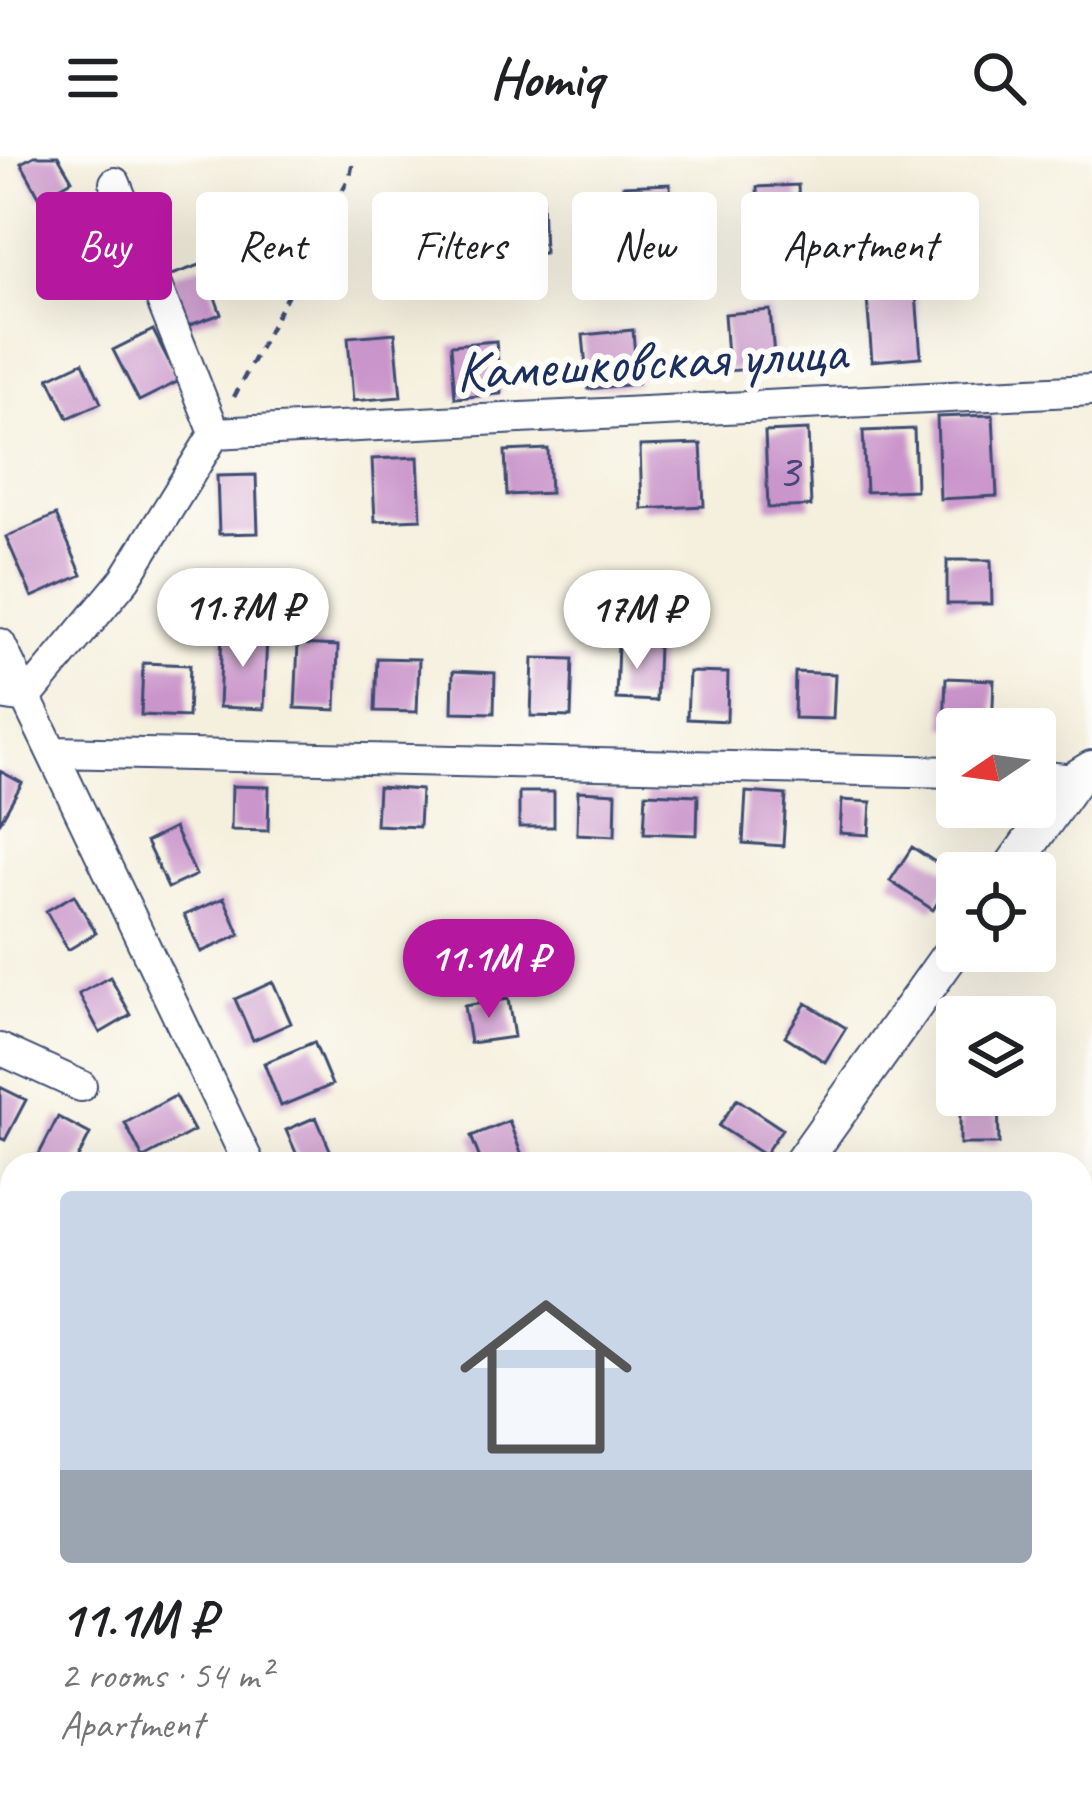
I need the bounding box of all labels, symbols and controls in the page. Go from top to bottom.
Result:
text: Homiq [490,44,602,112]
icon: menu [60,45,126,111]
icon: search [966,45,1032,111]
chip: Buy [36,192,172,300]
chip: Rent [196,192,348,300]
chip: Filters [372,192,548,300]
chip: New [572,192,717,300]
chip: Apartment [741,192,979,300]
street label: Камешковская улица [454,315,851,407]
house number: 3 [777,438,803,502]
pin: 11.7M ₽ [132,568,354,670]
pin: 17M ₽ [553,570,721,672]
text: 11.7M ₽ [184,582,302,631]
text: 17M ₽ [591,584,683,633]
north arrow [936,708,1056,828]
map controls [936,708,1056,1116]
button: locate [936,852,1056,972]
pin: 11.1M ₽ [378,919,600,1021]
text: 11.1M ₽ [430,933,548,982]
button: layers [936,996,1056,1116]
icon: home [438,1269,654,1485]
text: 11.1M ₽ [60,1587,215,1651]
text: 2 rooms · 54 m² [60,1651,271,1700]
text: Apartment [60,1700,203,1749]

